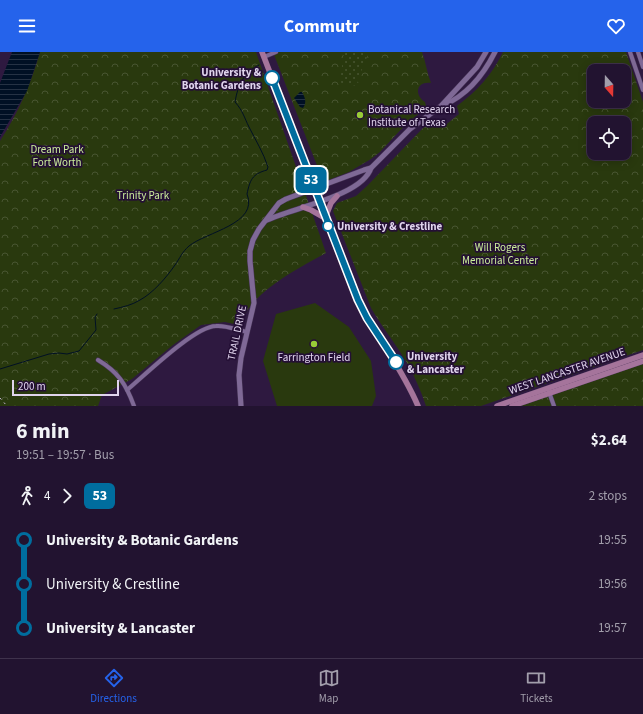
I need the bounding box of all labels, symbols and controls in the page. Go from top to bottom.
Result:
text: Commutr [284,14,359,39]
icon: menu [16,15,38,37]
icon: heart [605,15,627,37]
north arrow [587,64,631,108]
map controls [587,64,631,160]
place label: University & Botanic Gardens [182,65,262,93]
marker: University & Botanic Gardens [264,70,280,86]
place label: Botanical Research Institute of Texas [368,102,455,130]
marker: Botanical Research Institute of Texas [355,110,365,120]
button: locate [587,116,631,160]
park label: Dream Park Fort Worth [30,142,84,170]
line badge: 53 [293,167,329,193]
text: 53 [304,170,318,190]
park label: Trinity Park [117,188,170,203]
place label: University & Crestline [337,219,443,234]
marker: University & Crestline [322,220,334,232]
park label: Will Rogers Memorial Center [462,240,538,268]
street label: TRAIL DRIVE [224,304,250,362]
marker: Farrington Field [309,339,319,349]
street label: WEST LANCASTER AVENUE [507,344,627,398]
place label: University & Lancaster [407,349,465,377]
place label: Farrington Field [278,350,350,365]
marker: University & Lancaster [388,354,404,370]
scale bar [12,378,119,397]
text: 200 m [18,379,46,394]
text: 6 min [16,415,70,447]
text: $2.64 [591,430,627,451]
text: 19:51 – 19:57 · Bus [16,446,114,464]
icon: walk [16,485,38,507]
icon: forward [56,485,78,507]
text: 53 [92,486,107,506]
text: 4 [44,487,50,505]
text: 2 stops [589,487,627,505]
text: University & Botanic Gardens [46,530,238,551]
text: 19:55 [598,531,627,549]
text: University & Crestline [46,574,180,595]
text: 19:56 [598,575,627,593]
text: University & Lancaster [46,618,195,639]
text: 19:57 [598,619,627,637]
tab: Directions [90,667,137,706]
tab: Map [318,667,340,706]
tab: Tickets [520,667,553,706]

